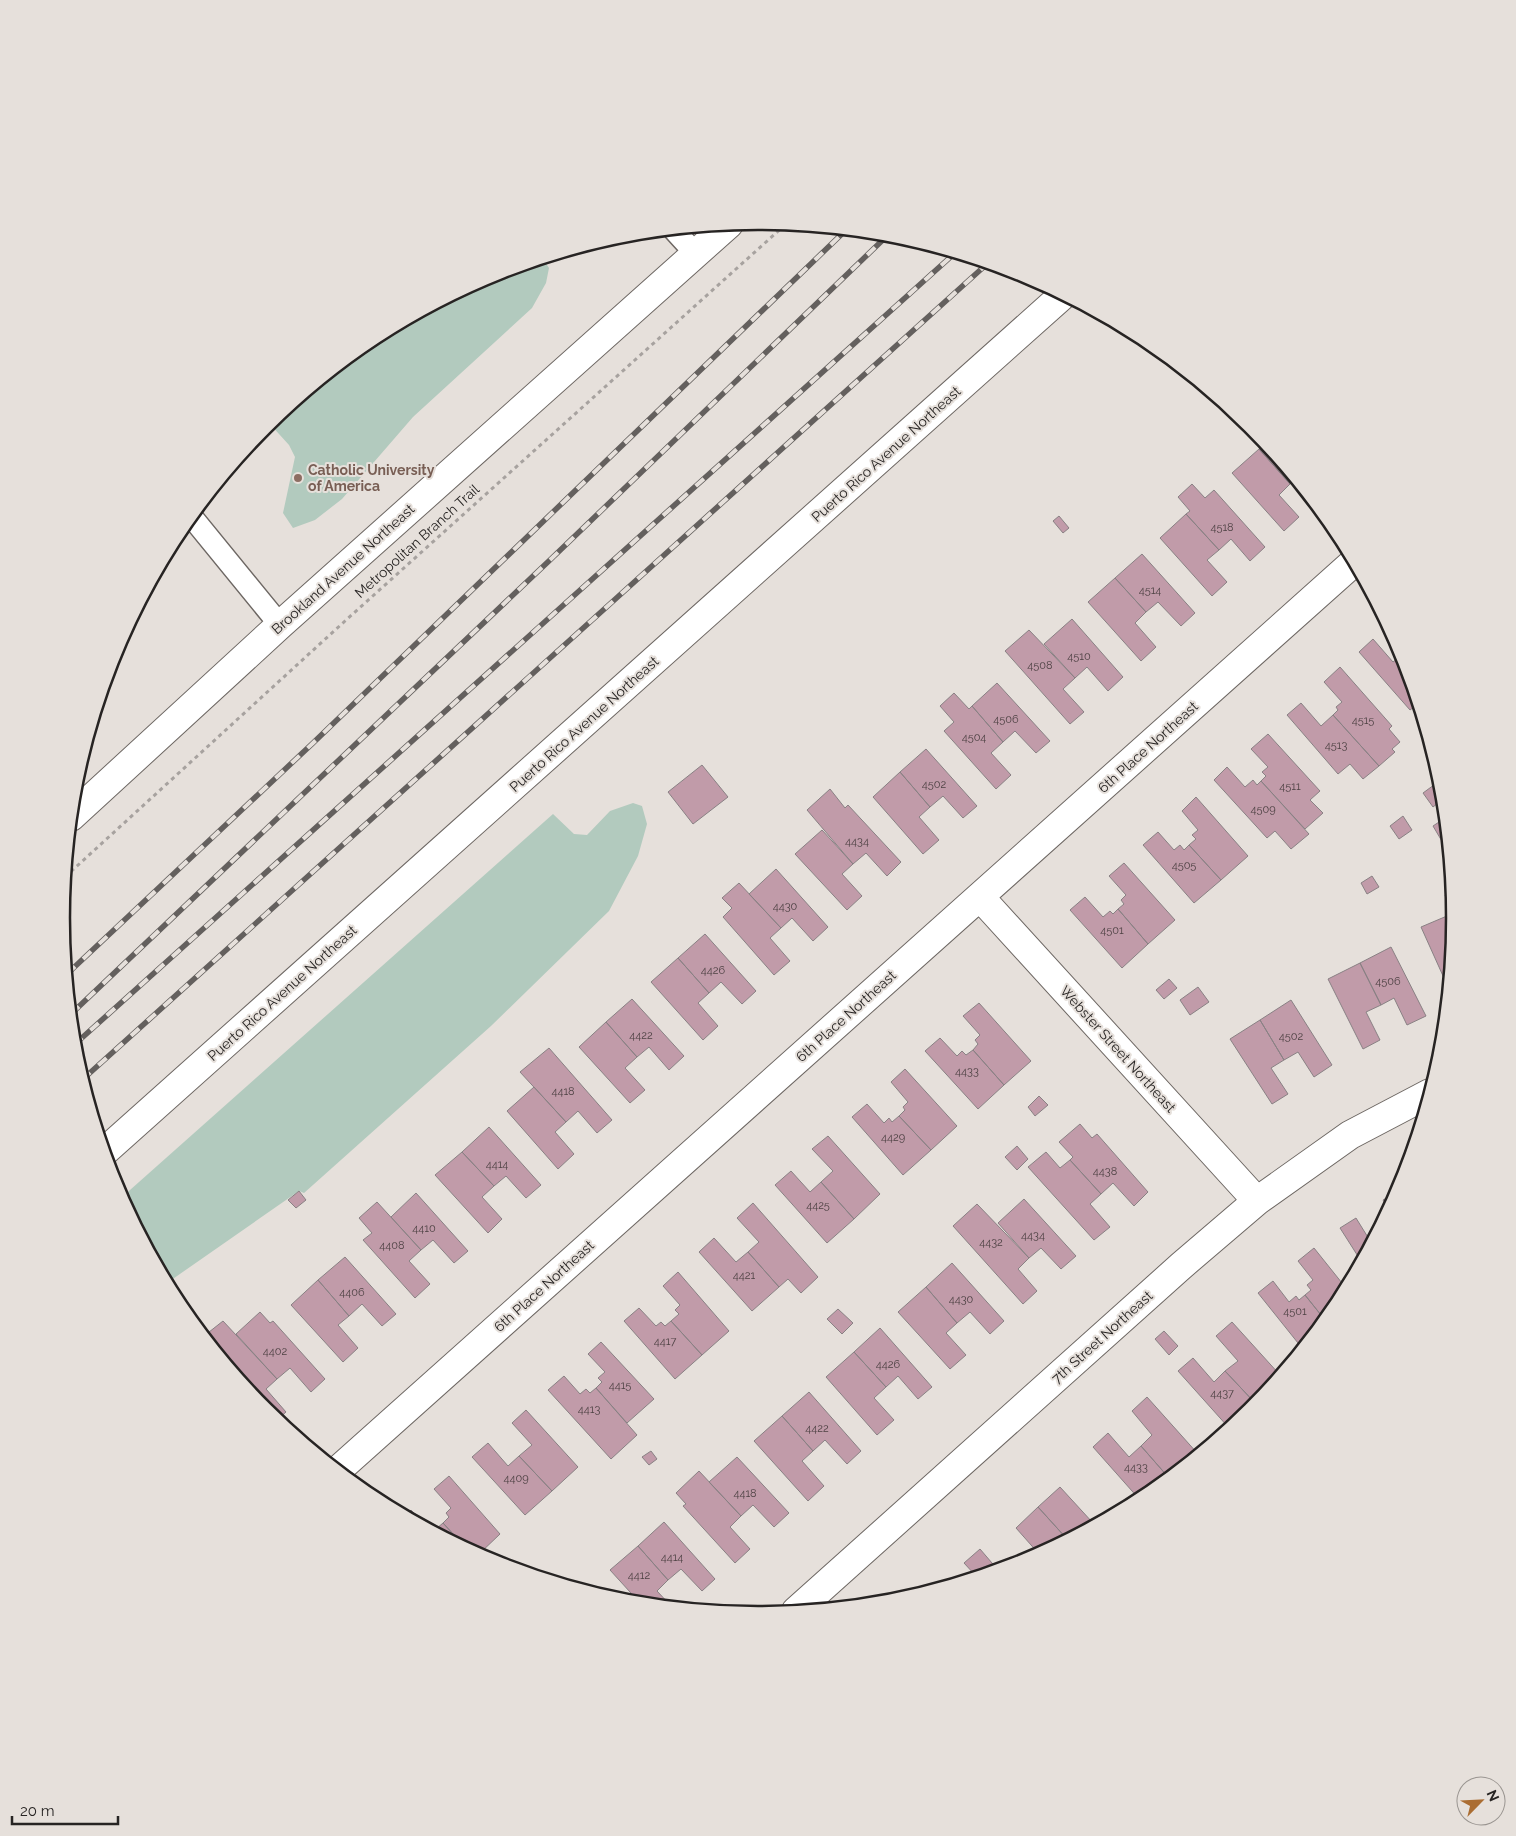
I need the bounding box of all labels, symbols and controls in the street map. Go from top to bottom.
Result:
street label: Puerto Rico Avenue Northeast [808,383,964,525]
place label: Catholic University of America [308,462,435,494]
marker: Catholic University of America [292,472,304,484]
street label: Metropolitan Branch Trail [352,481,483,601]
street label: Brookland Avenue Northeast [268,501,418,637]
house number: 4518 [1210,521,1234,534]
house number: 4514 [1139,584,1161,597]
house number: 4510 [1067,650,1091,663]
street label: Puerto Rico Avenue Northeast [506,653,662,795]
house number: 4508 [1027,659,1053,672]
street label: 6th Place Northeast [1095,698,1201,796]
house number: 4506 [993,713,1019,726]
house number: 4515 [1352,714,1374,727]
house number: 4504 [962,731,986,744]
house number: 4513 [1325,739,1347,752]
house number: 4502 [922,778,946,791]
house number: 4511 [1279,780,1301,793]
house number: 4509 [1250,803,1276,816]
house number: 4434 [845,835,869,848]
house number: 4505 [1172,859,1196,872]
house number: 4430 [773,900,798,913]
street label: Puerto Rico Avenue Northeast [204,922,360,1064]
house number: 4501 [1100,924,1124,937]
house number: 4426 [701,964,726,977]
street label: 6th Place Northeast [793,967,899,1065]
house number: 4506 [1375,975,1401,988]
street label: Webster Street Northeast [1057,982,1179,1116]
house number: 4422 [629,1029,653,1042]
house number: 4502 [1279,1030,1303,1043]
house number: 4433 [955,1065,979,1078]
house number: 4418 [551,1085,575,1098]
house number: 4429 [881,1131,905,1144]
house number: 4414 [486,1158,508,1171]
house number: 4438 [1093,1165,1117,1178]
house number: 4425 [806,1199,830,1212]
house number: 4410 [412,1222,436,1235]
house number: 4434 [1021,1229,1045,1242]
house number: 4432 [979,1236,1003,1249]
street label: 6th Place Northeast [491,1237,597,1335]
house number: 4408 [379,1239,405,1252]
house number: 4421 [733,1269,756,1282]
house number: 4406 [339,1286,365,1299]
street label: 7th Street Northeast [1048,1287,1156,1387]
house number: 4430 [949,1293,974,1306]
house number: 4501 [1283,1305,1307,1318]
house number: 4417 [654,1335,676,1348]
house number: 4402 [263,1345,288,1358]
house number: 4426 [876,1358,901,1371]
house number: 4415 [609,1379,631,1392]
house number: 4437 [1210,1387,1234,1400]
house number: 4413 [578,1403,600,1416]
house number: 4422 [805,1422,829,1435]
house number: 4433 [1124,1461,1148,1474]
house number: 4409 [503,1472,529,1485]
house number: 4418 [733,1487,757,1500]
house number: 4414 [661,1551,683,1564]
house number: 4412 [628,1569,650,1582]
north arrow [1456,1776,1506,1826]
text: N [1483,1788,1502,1804]
scale bar [12,1794,119,1826]
text: 20 m [20,1802,55,1820]

